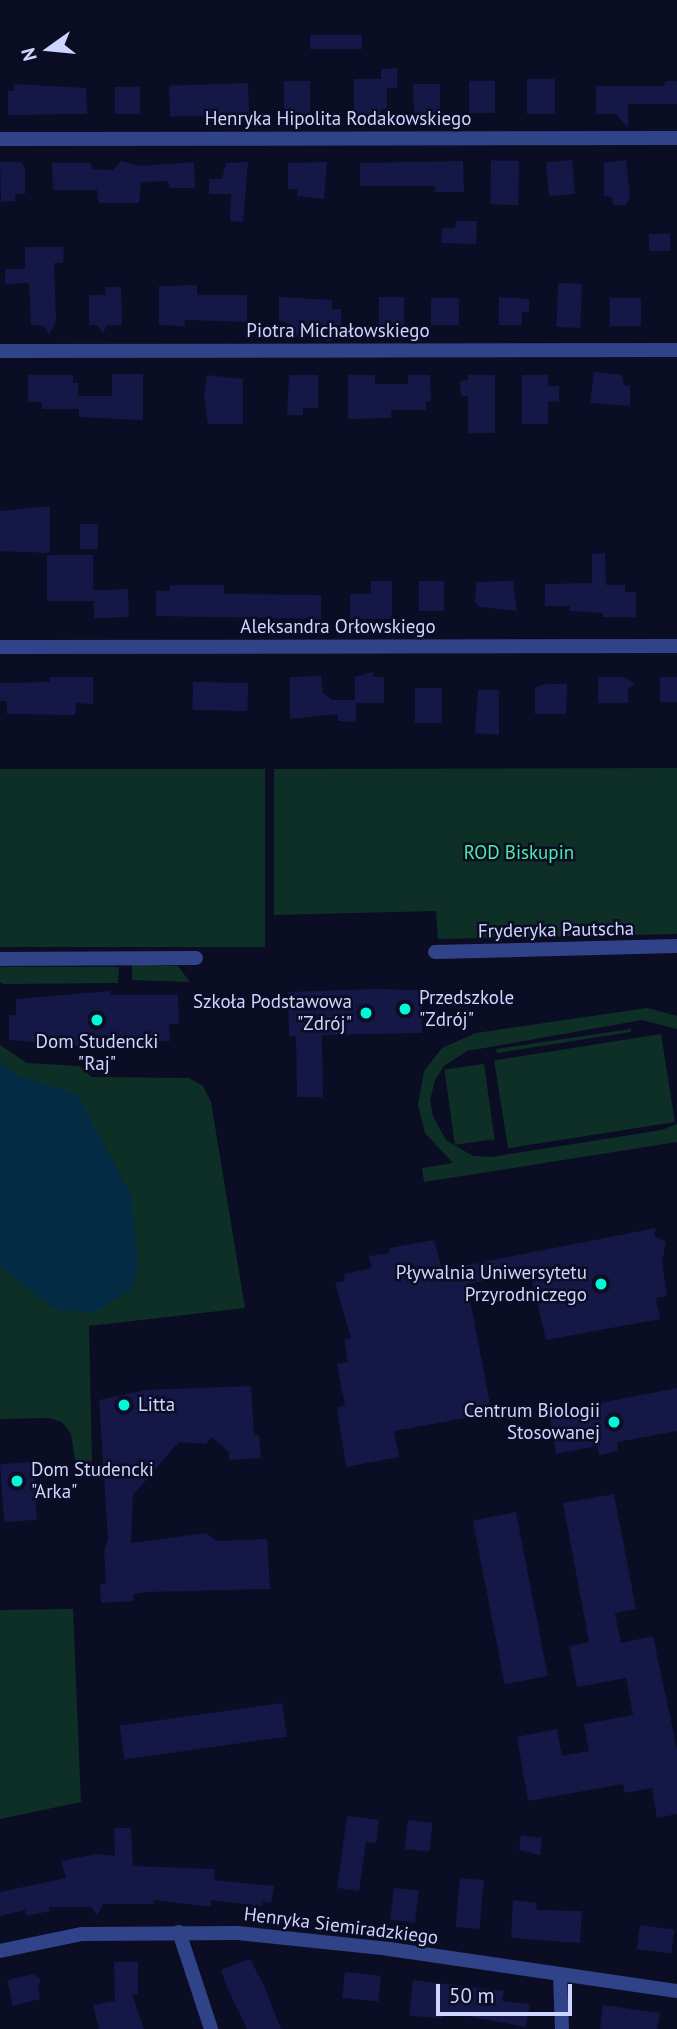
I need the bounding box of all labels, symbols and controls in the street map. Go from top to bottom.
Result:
north arrow [14,14,84,84]
text: N [16,45,42,64]
street label: Henryka Hipolita Rodakowskiego [205,108,471,130]
street label: Piotra Michałowskiego [246,320,430,342]
street label: Aleksandra Orłowskiego [240,616,436,638]
park label: ROD Biskupin [464,842,574,864]
street label: Fryderyka Pautscha [478,917,634,943]
place label: Przedszkole "Zdrój" [419,987,514,1031]
place label: Szkoła Podstawowa "Zdrój" [193,991,352,1035]
marker: Przedszkole "Zdrój" [397,1001,413,1017]
marker: Szkoła Podstawowa "Zdrój" [358,1005,374,1021]
marker: Dom Studencki "Raj" [89,1012,105,1028]
place label: Dom Studencki "Raj" [36,1031,158,1075]
place label: Pływalnia Uniwersytetu Przyrodniczego [396,1262,587,1306]
marker: Pływalnia Uniwersytetu Przyrodniczego [593,1276,609,1292]
place label: Litta [138,1394,175,1416]
marker: Litta [116,1397,132,1413]
place label: Centrum Biologii Stosowanej [464,1400,600,1444]
marker: Centrum Biologii Stosowanej [606,1414,622,1430]
place label: Dom Studencki "Arka" [31,1459,154,1503]
marker: Dom Studencki "Arka" [9,1473,25,1489]
street label: Henryka Siemiradzkiego [242,1903,440,1949]
scale bar [439,1969,576,2013]
text: 50 m [449,1982,495,2009]

